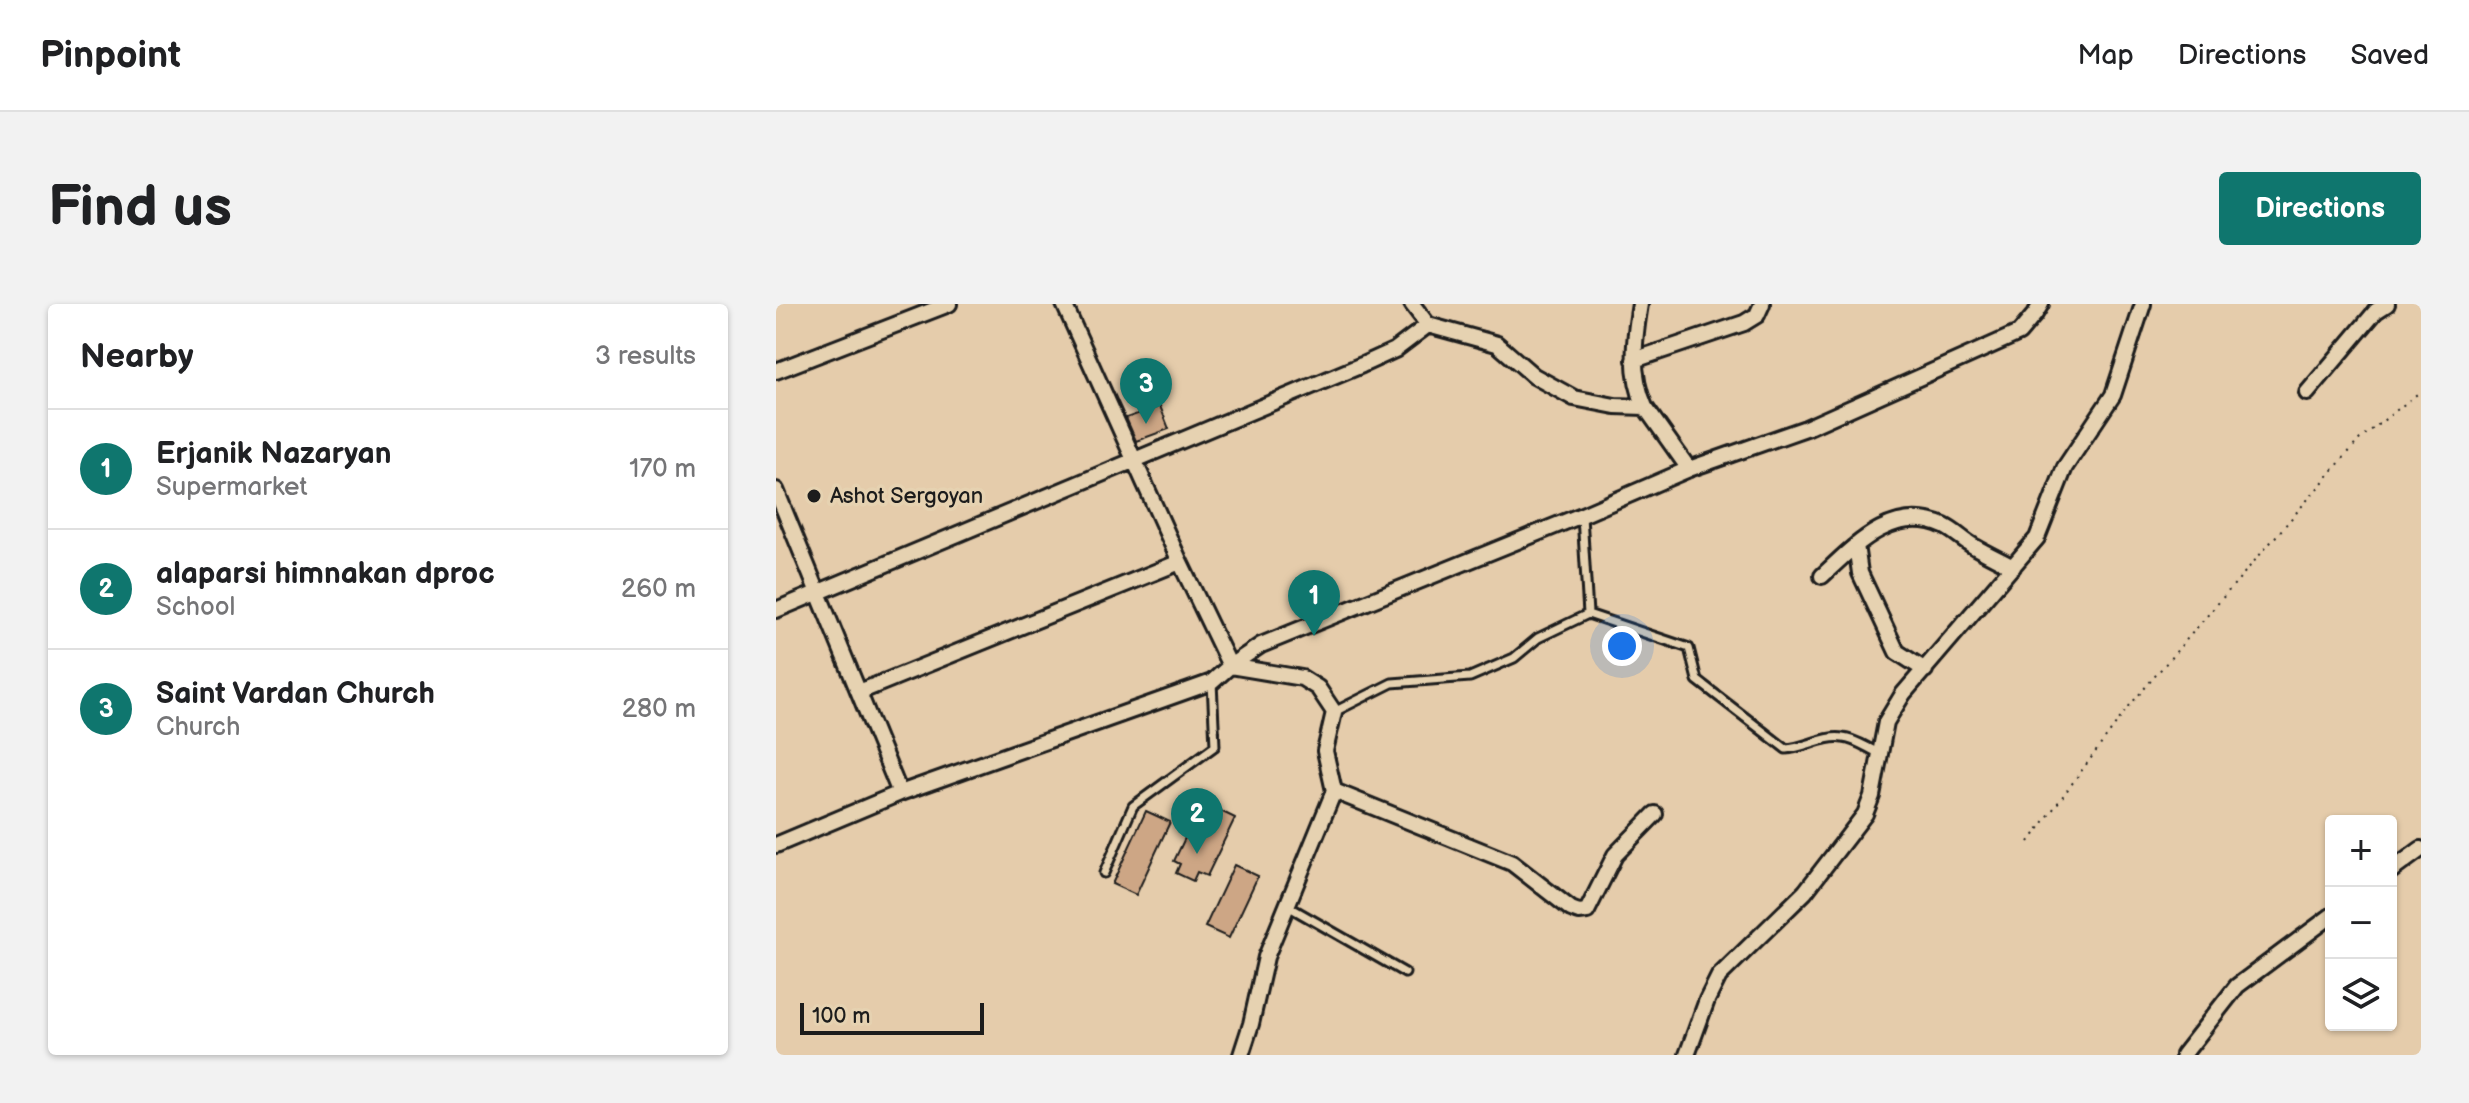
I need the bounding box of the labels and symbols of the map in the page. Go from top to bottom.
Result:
pin: 3 [1120,358,1172,424]
place label: Ashot Sergoyan [830,483,983,510]
marker: Ashot Sergoyan [805,487,823,505]
pin: 1 [1288,570,1340,636]
your location [1602,626,1642,666]
pin: 2 [1171,788,1223,854]
scale bar [800,999,984,1035]

